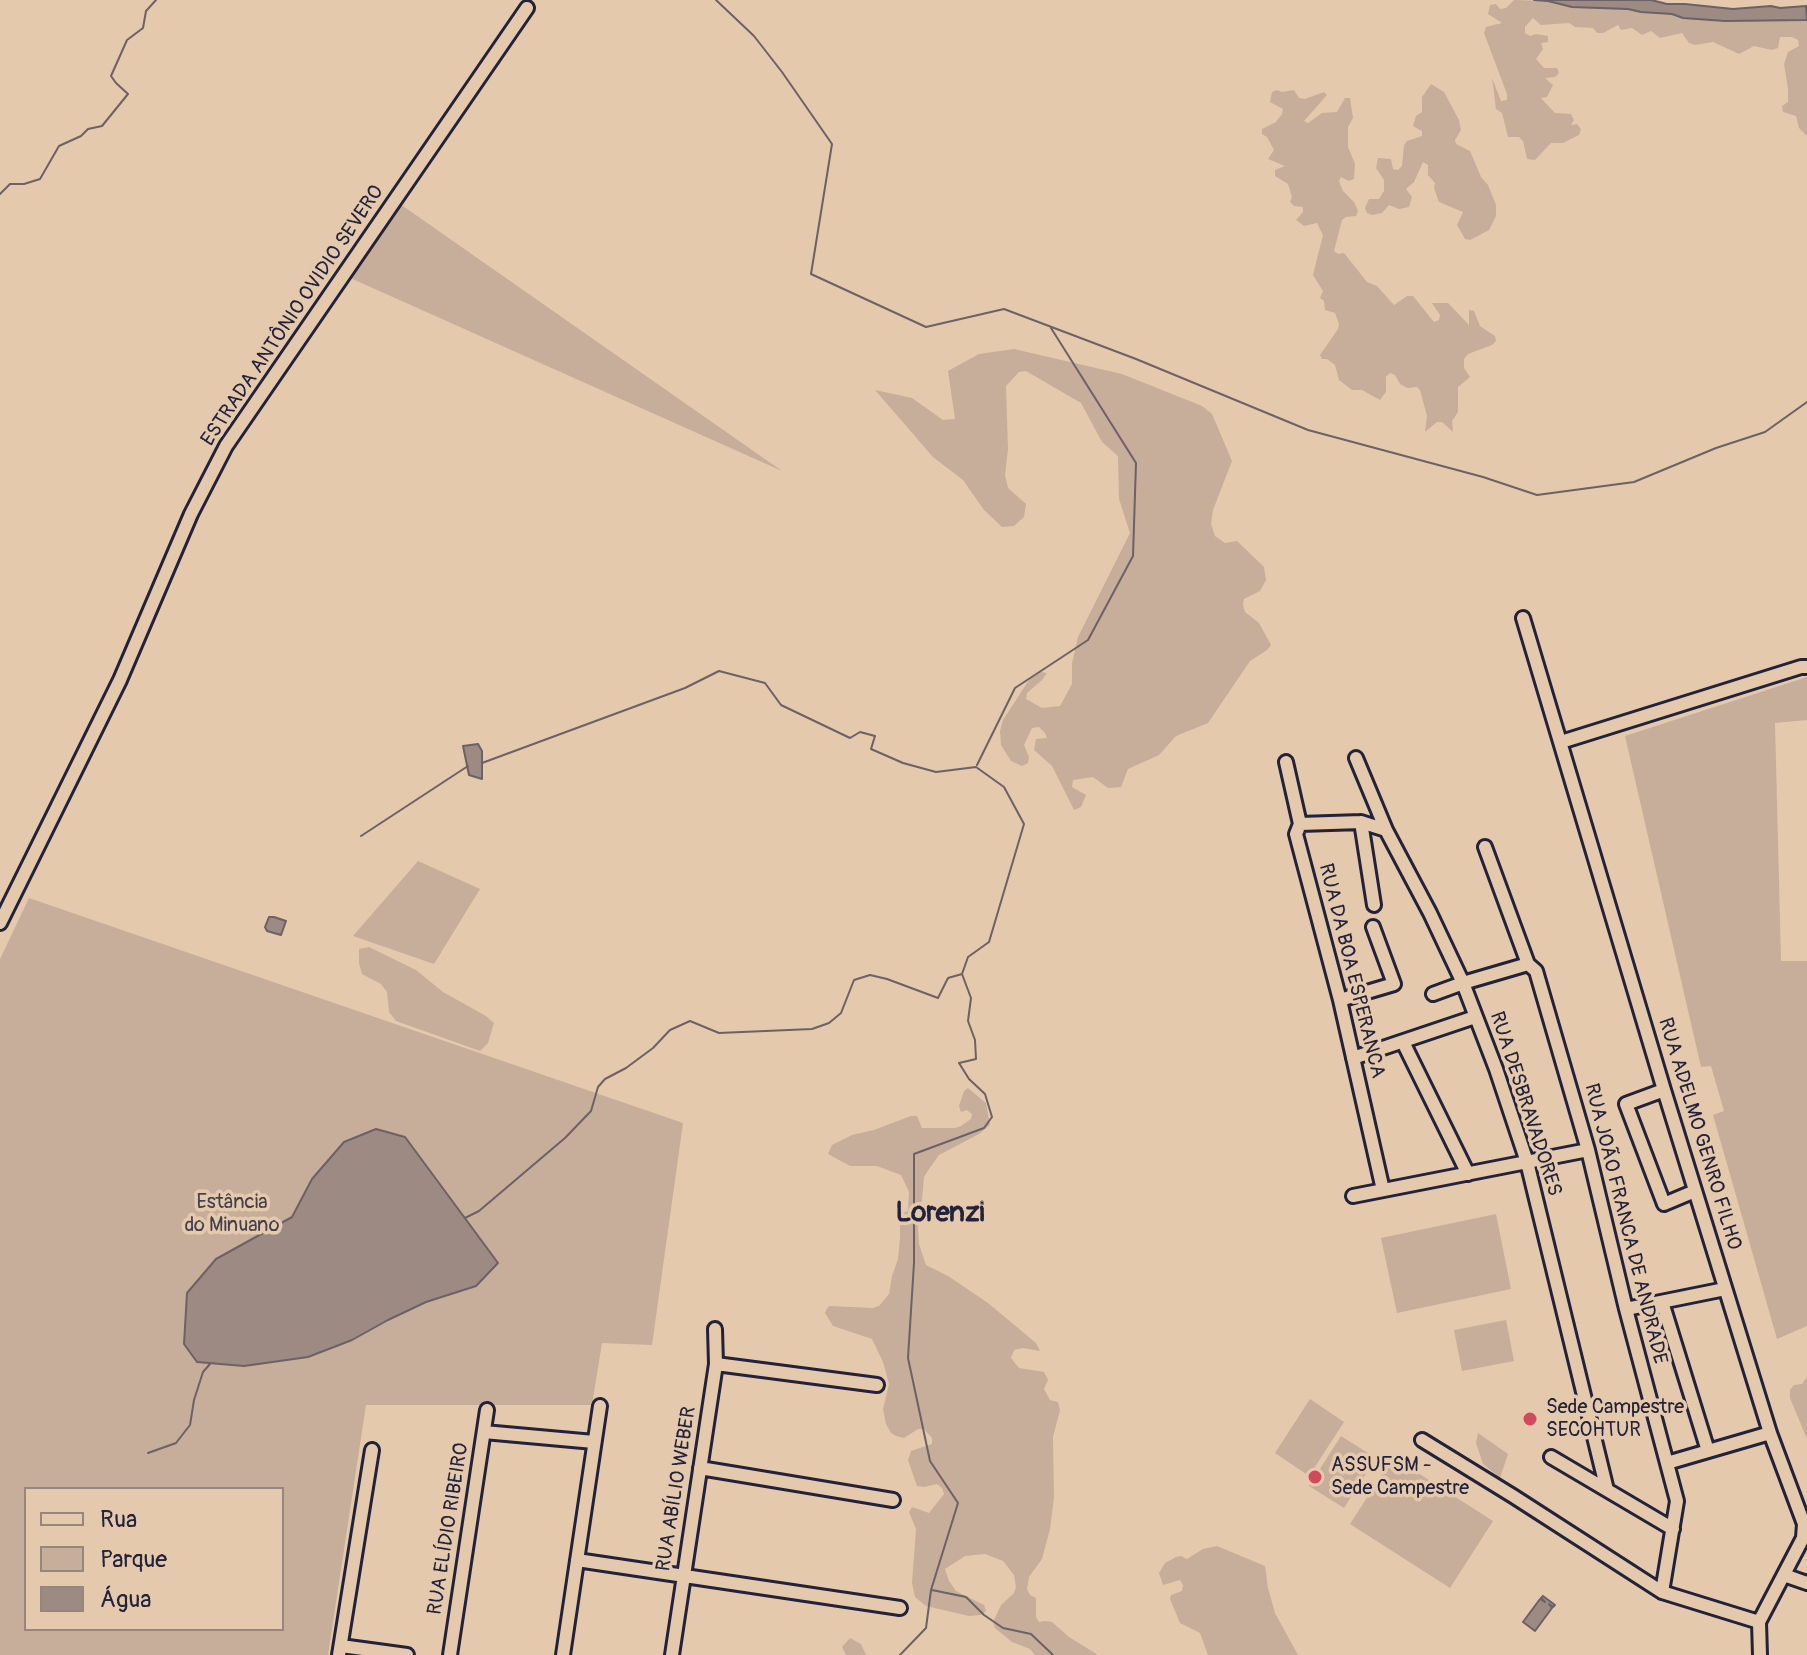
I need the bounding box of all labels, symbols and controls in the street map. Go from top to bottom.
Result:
street label: ESTRADA ANTÔNIO OVIDIO SEVERO [197,181,389,451]
street label: RUA DA BOA ESPERANCA [1313,861,1389,1081]
street label: RUA DESBRAVADORES [1484,1009,1566,1199]
street label: RUA ADELMO GENRO FILHO [1652,1015,1746,1253]
street label: RUA JOÃO FRANCA DE ANDRADE [1578,1081,1672,1367]
park label: Estância do Minuano [185,1191,279,1238]
district label: Lorenzi [896,1197,984,1231]
place label: Sede Campestre SECOHTUR [1546,1396,1684,1443]
street label: RUA ABÍLIO WEBER [652,1405,702,1573]
marker: Sede Campestre SECOHTUR [1521,1410,1539,1428]
street label: RUA ELÍDIO RIBEIRO [424,1441,474,1617]
place label: ASSUFSM - Sede Campestre [1331,1454,1469,1501]
marker: ASSUFSM - Sede Campestre [1306,1468,1324,1486]
legend [24,1487,284,1631]
text: Rua [100,1505,137,1534]
text: Parque [100,1545,167,1574]
text: Água [100,1585,151,1614]

